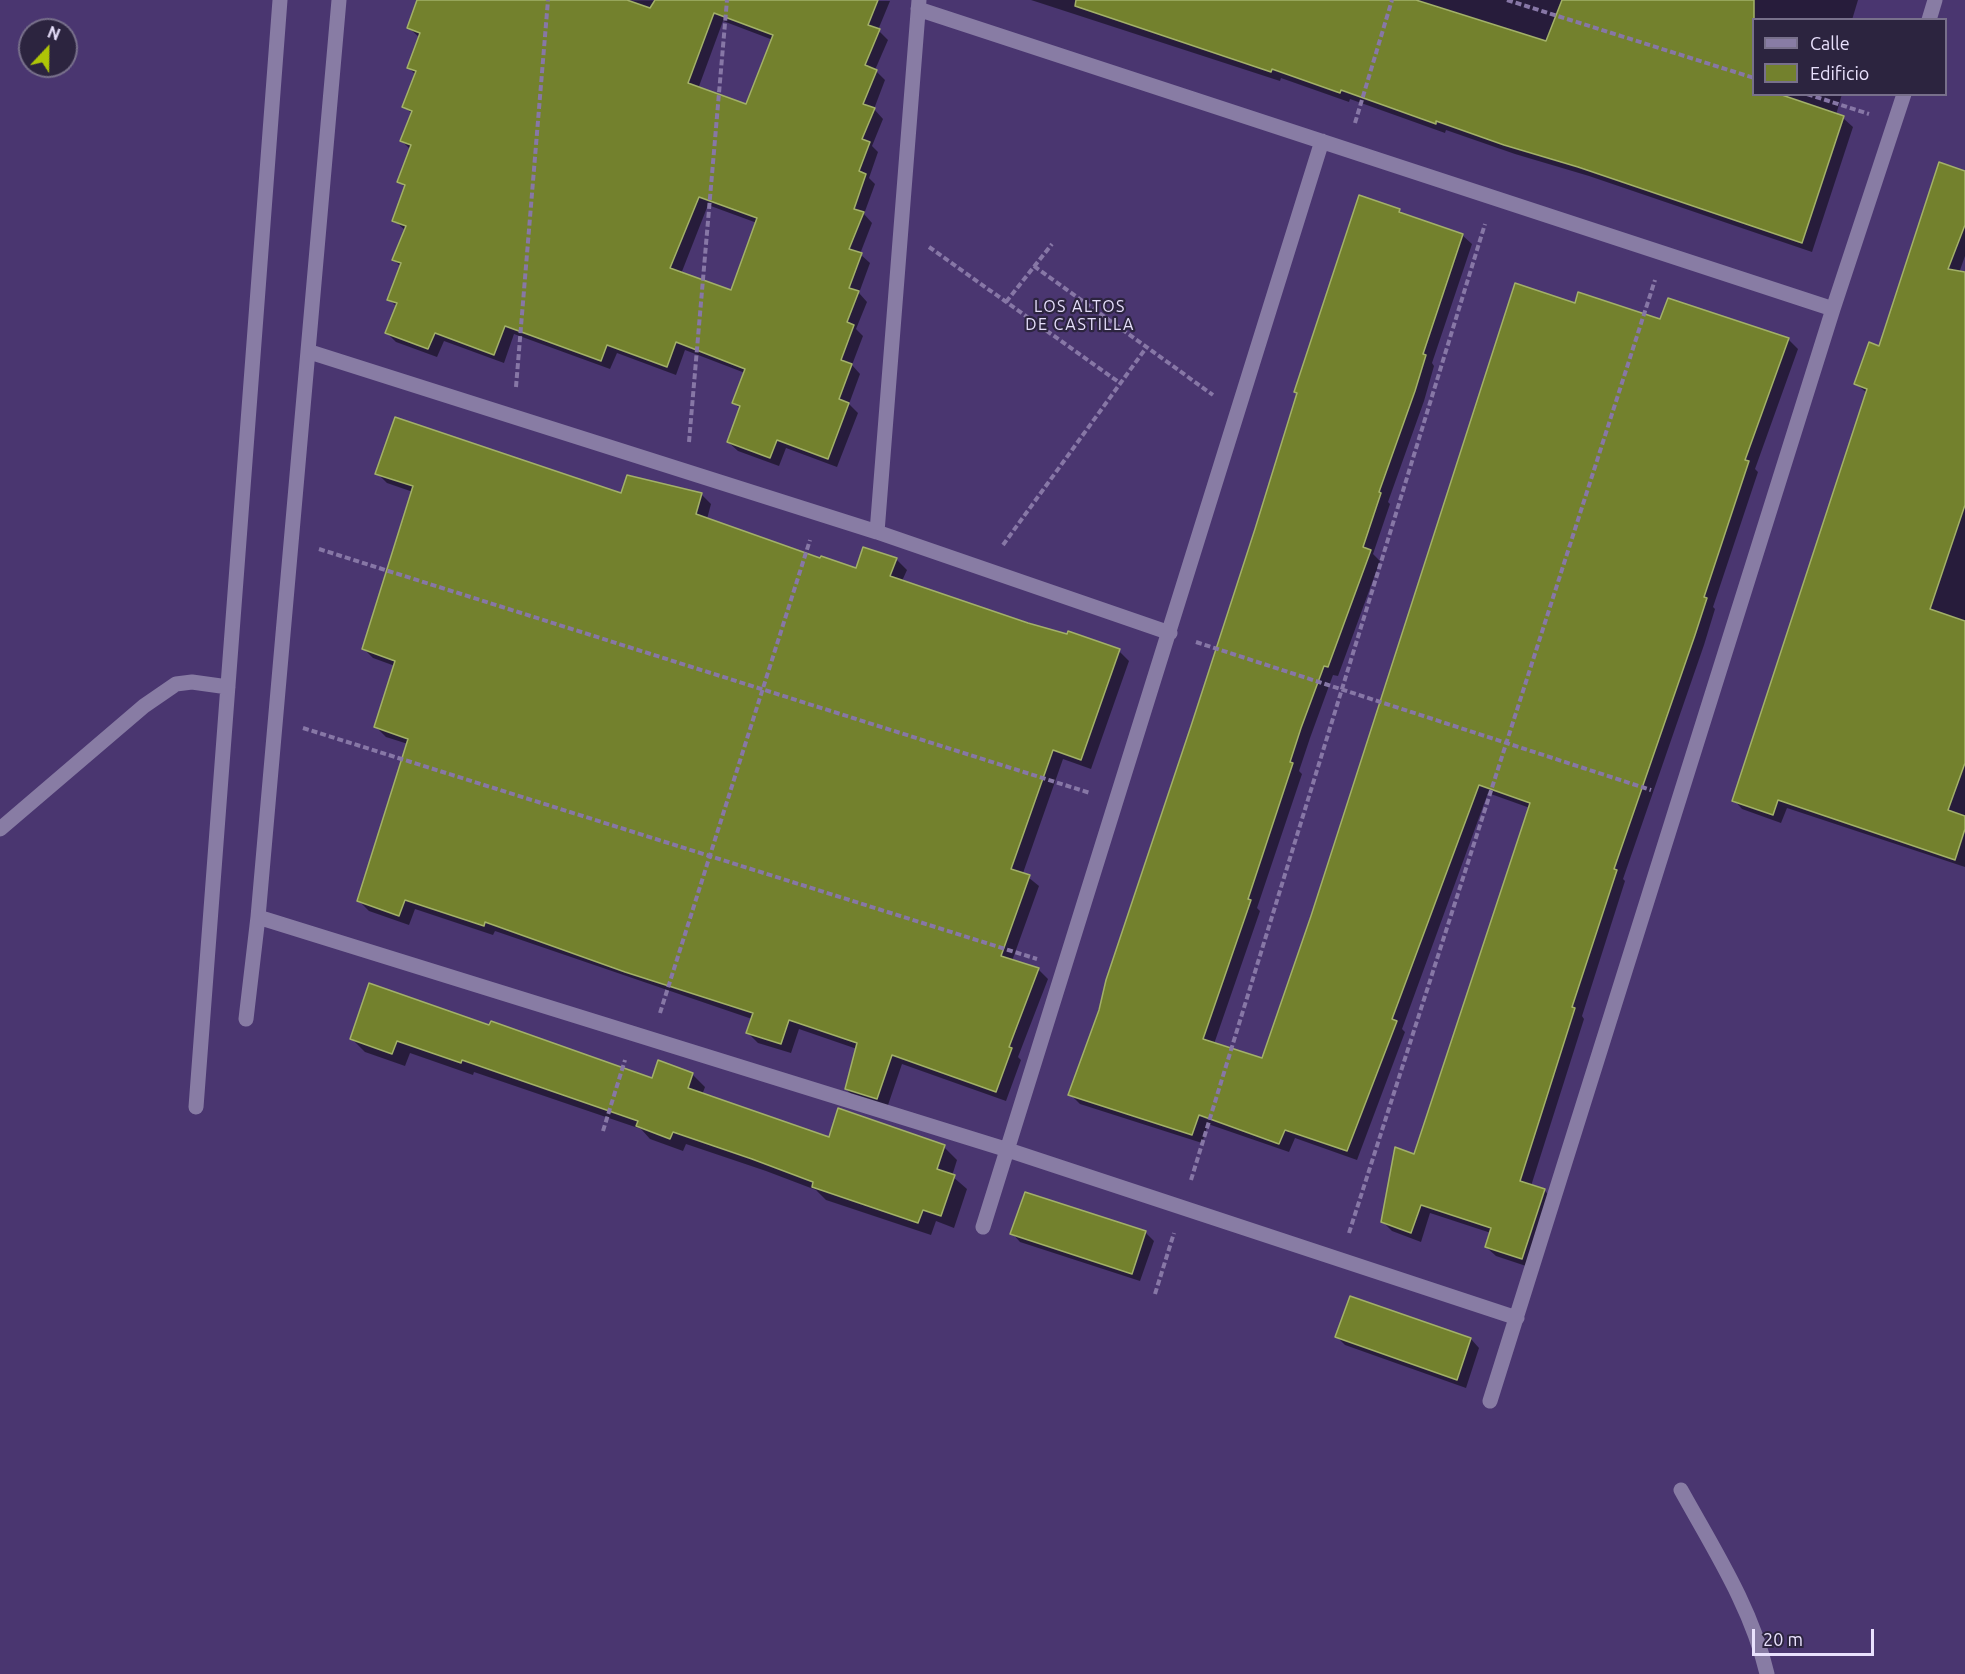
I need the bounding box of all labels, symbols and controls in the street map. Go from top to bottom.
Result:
north arrow [18,18,78,78]
legend [1752,18,1947,96]
text: N [45,23,63,44]
text: Calle [1810,33,1850,53]
text: Edificio [1810,63,1869,83]
district label: LOS ALTOS DE CASTILLA [1025,297,1135,335]
scale bar [1755,1617,1876,1655]
text: 20 m [1763,1629,1803,1649]

